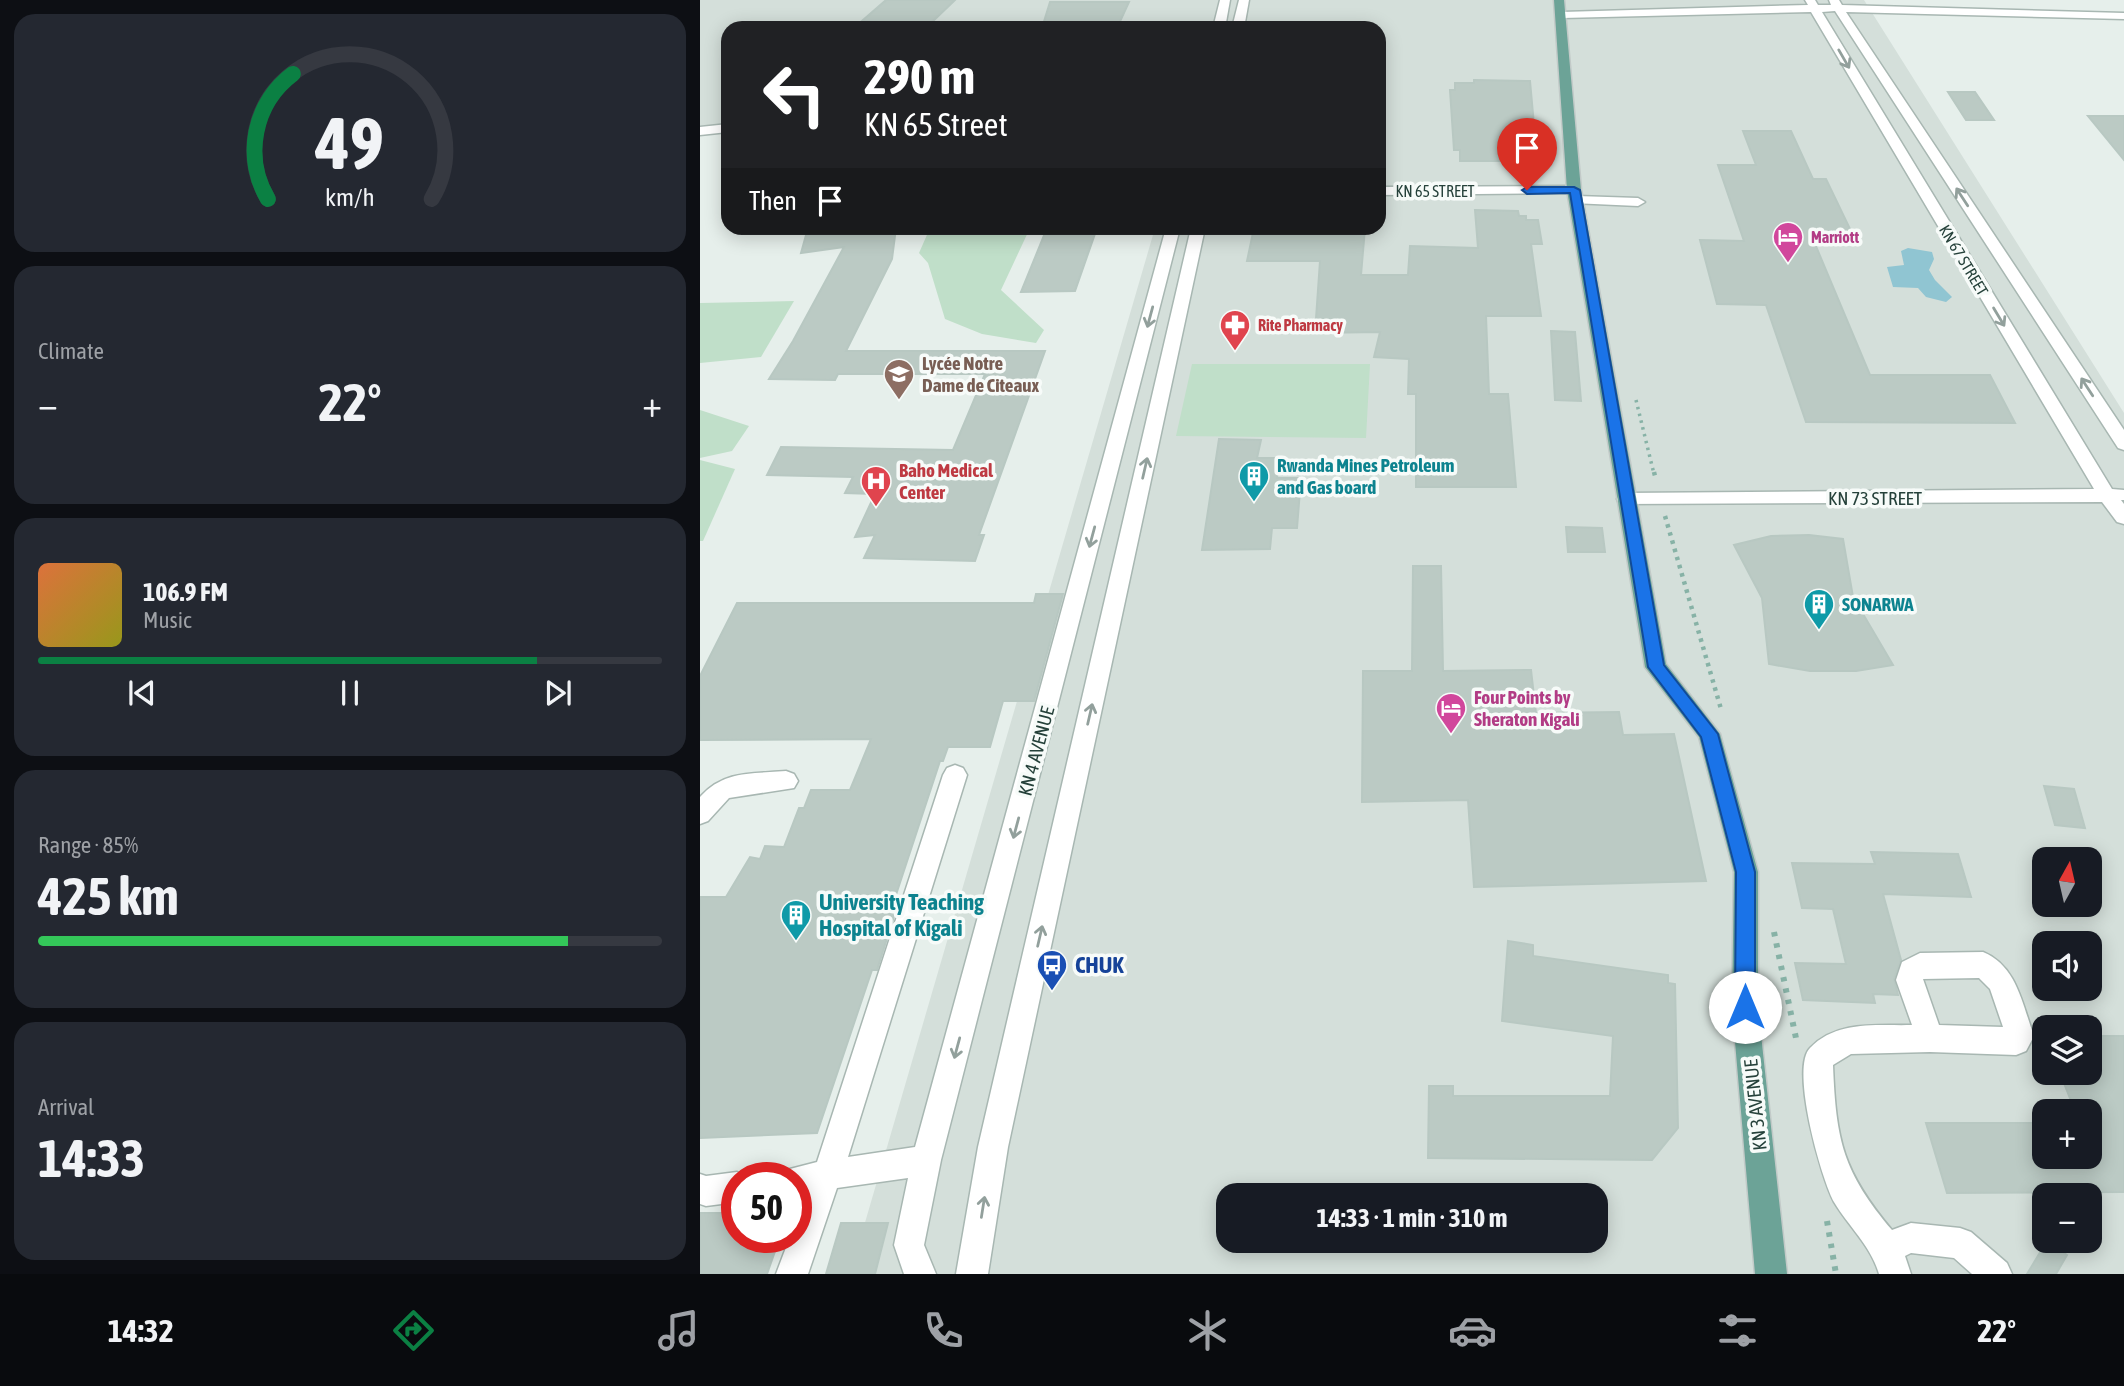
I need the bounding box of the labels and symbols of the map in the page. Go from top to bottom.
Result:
one-way arrow [1838,48,1851,69]
pin [1497,118,1557,190]
street label: KN 65 STREET [1395,182,1475,200]
one-way arrow [1955,188,1969,207]
hotel icon: Marriott [1771,220,1805,264]
street label: KN 67 STREET [1936,221,1992,299]
place label: Marriott [1811,228,1859,246]
one-way arrow [1143,305,1156,328]
one-way arrow [1992,307,2006,327]
pharmacy icon: Rite Pharmacy [1218,308,1252,352]
place label: Rite Pharmacy [1258,316,1343,334]
place label: Lycée Notre Dame de Citeaux [922,352,1039,396]
school or university icon: Lycée Notre Dame de Citeaux [882,357,916,401]
one-way arrow [2079,378,2094,397]
place label: Rwanda Mines Petroleum and Gas board [1277,454,1454,498]
one-way arrow [1139,457,1152,480]
place label: Baho Medical Center [899,459,994,503]
building icon: Rwanda Mines Petroleum and Gas board [1237,459,1271,503]
hospital icon: Baho Medical Center [859,464,893,508]
street label: KN 73 STREET [1828,487,1923,509]
one-way arrow [1085,525,1098,548]
building icon: SONARWA [1802,587,1836,631]
place label: SONARWA [1842,593,1914,615]
place label: Four Points by Sheraton Kigali [1474,686,1580,730]
hotel icon: Four Points by Sheraton Kigali [1434,691,1468,735]
one-way arrow [1084,703,1097,726]
street label: KN 4 AVENUE [1014,704,1058,798]
one-way arrow [1009,817,1022,839]
north arrow [2032,847,2102,917]
place label: University Teaching Hospital of Kigali [819,889,984,941]
building icon: University Teaching Hospital of Kigali [779,898,813,942]
one-way arrow [1034,925,1048,948]
bus stop icon: CHUK [1035,948,1069,992]
place label: CHUK [1075,952,1124,978]
position arrow [1708,970,1782,1044]
one-way arrow [950,1036,963,1059]
street label: KN 3 AVENUE [1739,1058,1771,1152]
speed limit sign: 50 [721,1162,812,1253]
one-way arrow [977,1196,990,1219]

